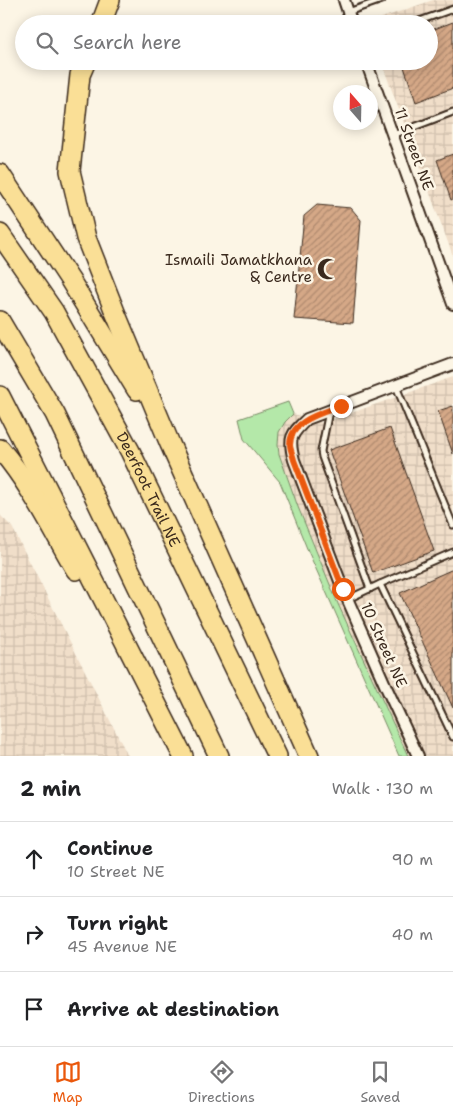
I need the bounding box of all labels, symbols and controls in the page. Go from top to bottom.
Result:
search box [15,15,438,70]
icon: search [33,29,61,57]
text: Search here [73,30,182,55]
north arrow [333,85,378,130]
street label: 11 Street NE [390,105,438,193]
place label: Ismaili Jamatkhana & Centre [165,250,313,287]
mosque icon: Ismaili Jamatkhana & Centre [315,256,341,282]
route end [330,395,353,418]
street label: Deerfoot Trail NE [112,429,185,550]
route start [332,578,355,601]
street label: 10 Street NE [356,599,412,691]
text: 2 min [20,775,81,803]
text: Walk · 130 m [332,778,433,799]
text: Continue [67,836,153,861]
icon: ahead [20,845,48,873]
text: 90 m [392,849,433,870]
text: 10 Street NE [67,861,165,882]
text: Turn right [67,911,168,936]
icon: right [20,920,48,948]
text: 40 m [391,924,433,945]
text: 45 Avenue NE [67,936,177,957]
icon: arrive [20,995,48,1023]
text: Arrive at destination [67,997,279,1022]
tab: Map [53,1058,83,1106]
tab: Directions [188,1058,255,1106]
tab: Saved [361,1058,400,1106]

